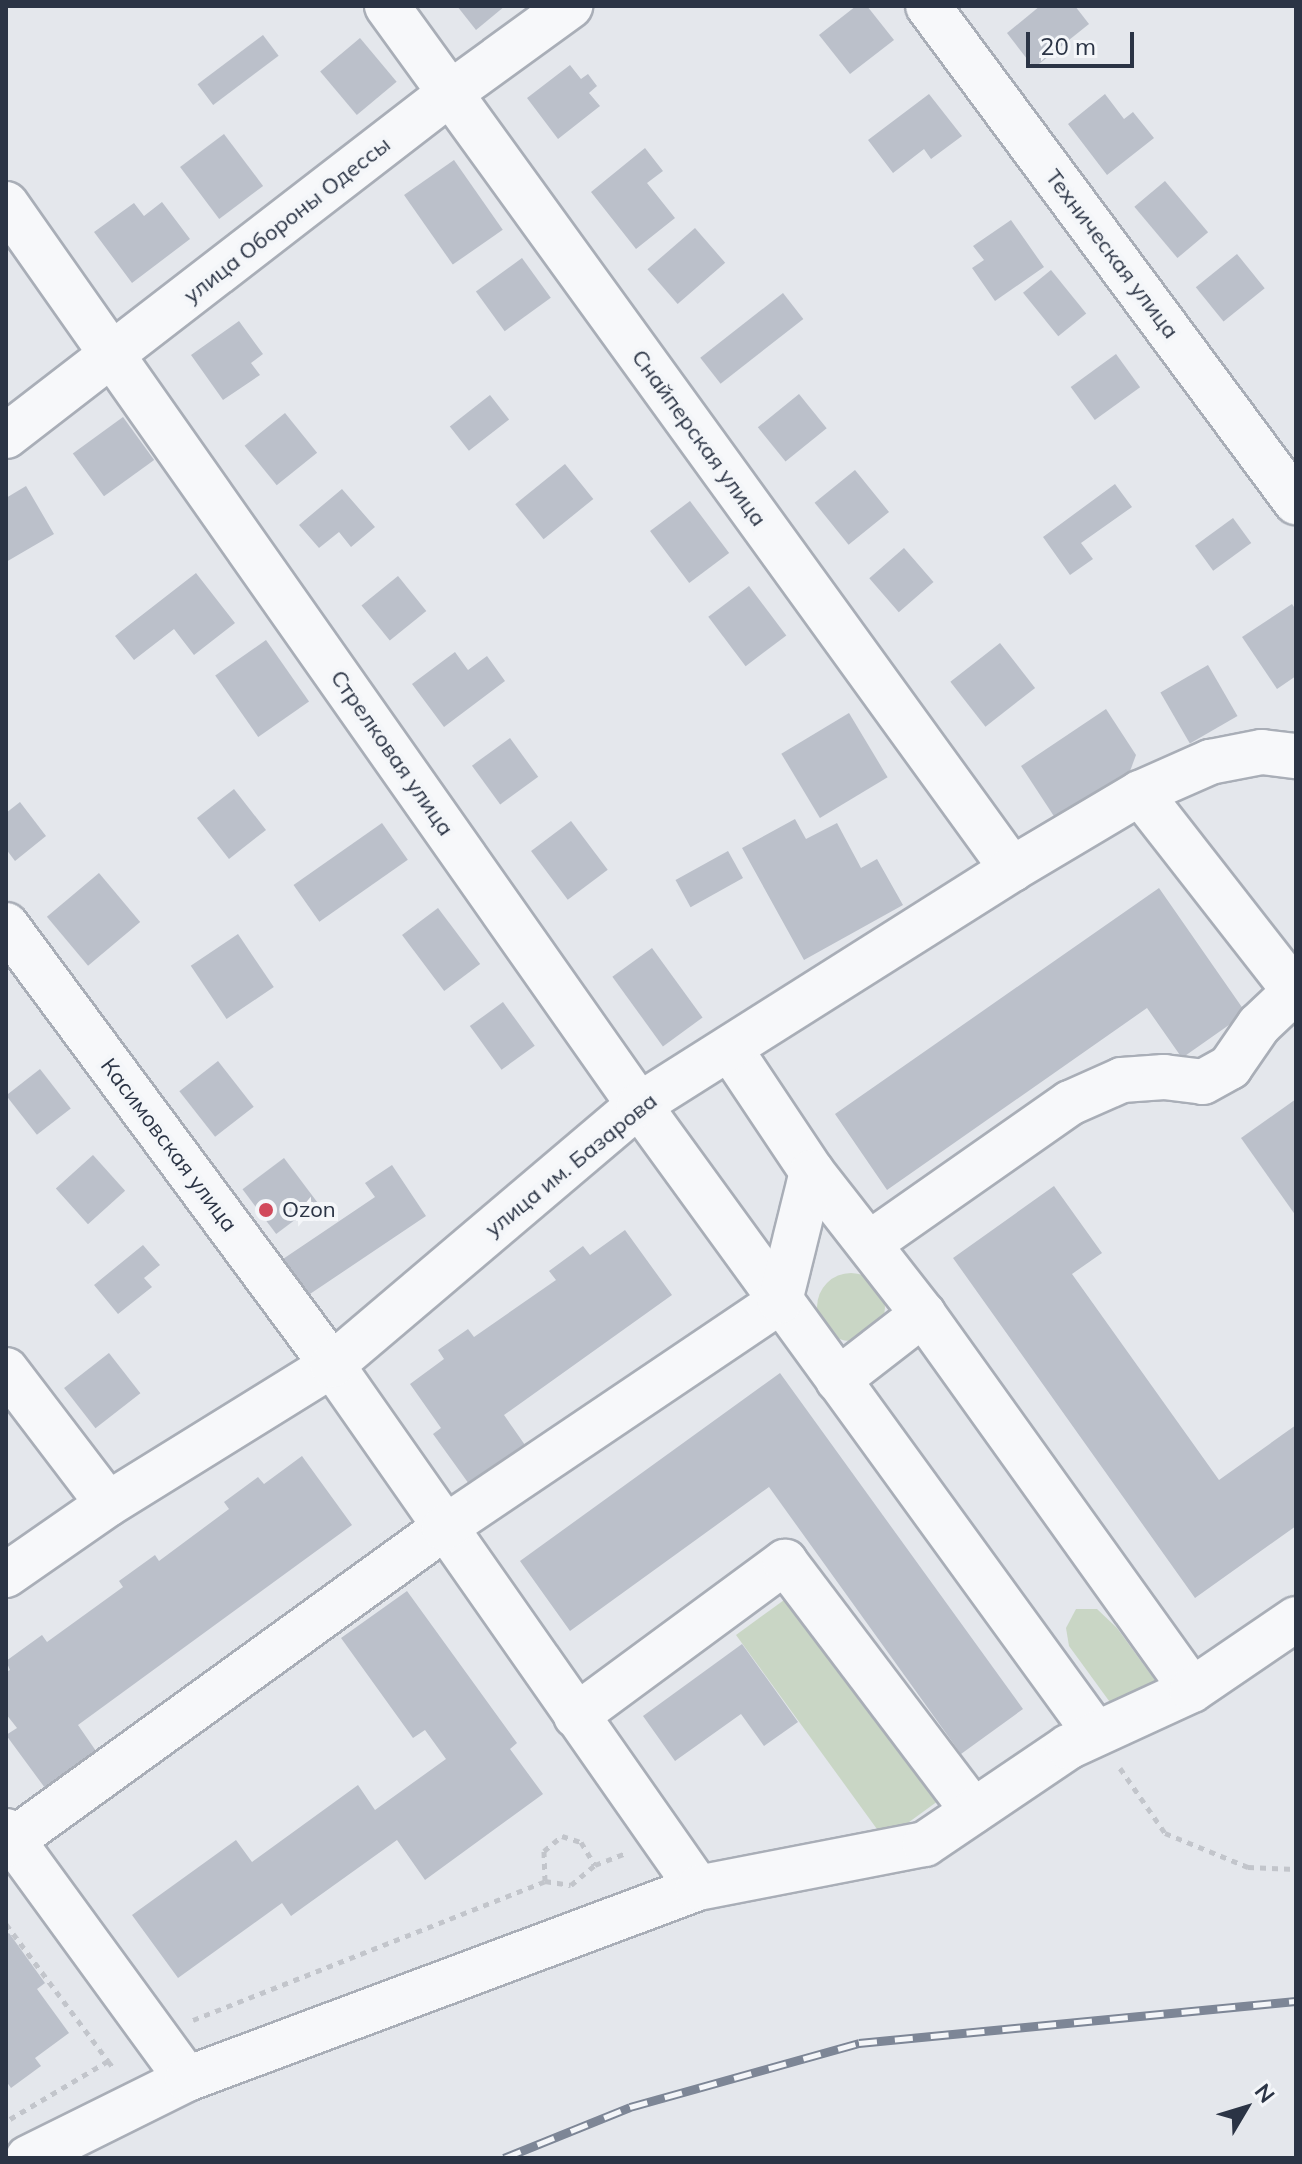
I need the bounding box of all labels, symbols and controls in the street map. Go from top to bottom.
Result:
scale bar [1030,16,1138,66]
text: 20 m [1040,31,1096,61]
street label: улица Обороны Одессы [178,131,396,309]
street label: Техническая улица [1040,164,1184,344]
street label: Снайперская улица [626,345,772,531]
street label: Стрелковая улица [325,665,459,841]
street label: Касимовская улица [95,1053,243,1237]
street label: улица им. Базарова [480,1088,662,1242]
place label: Ozon [282,1197,336,1223]
marker: Ozon [257,1201,275,1219]
north arrow [1206,2068,1286,2148]
text: N [1249,2078,1281,2108]

